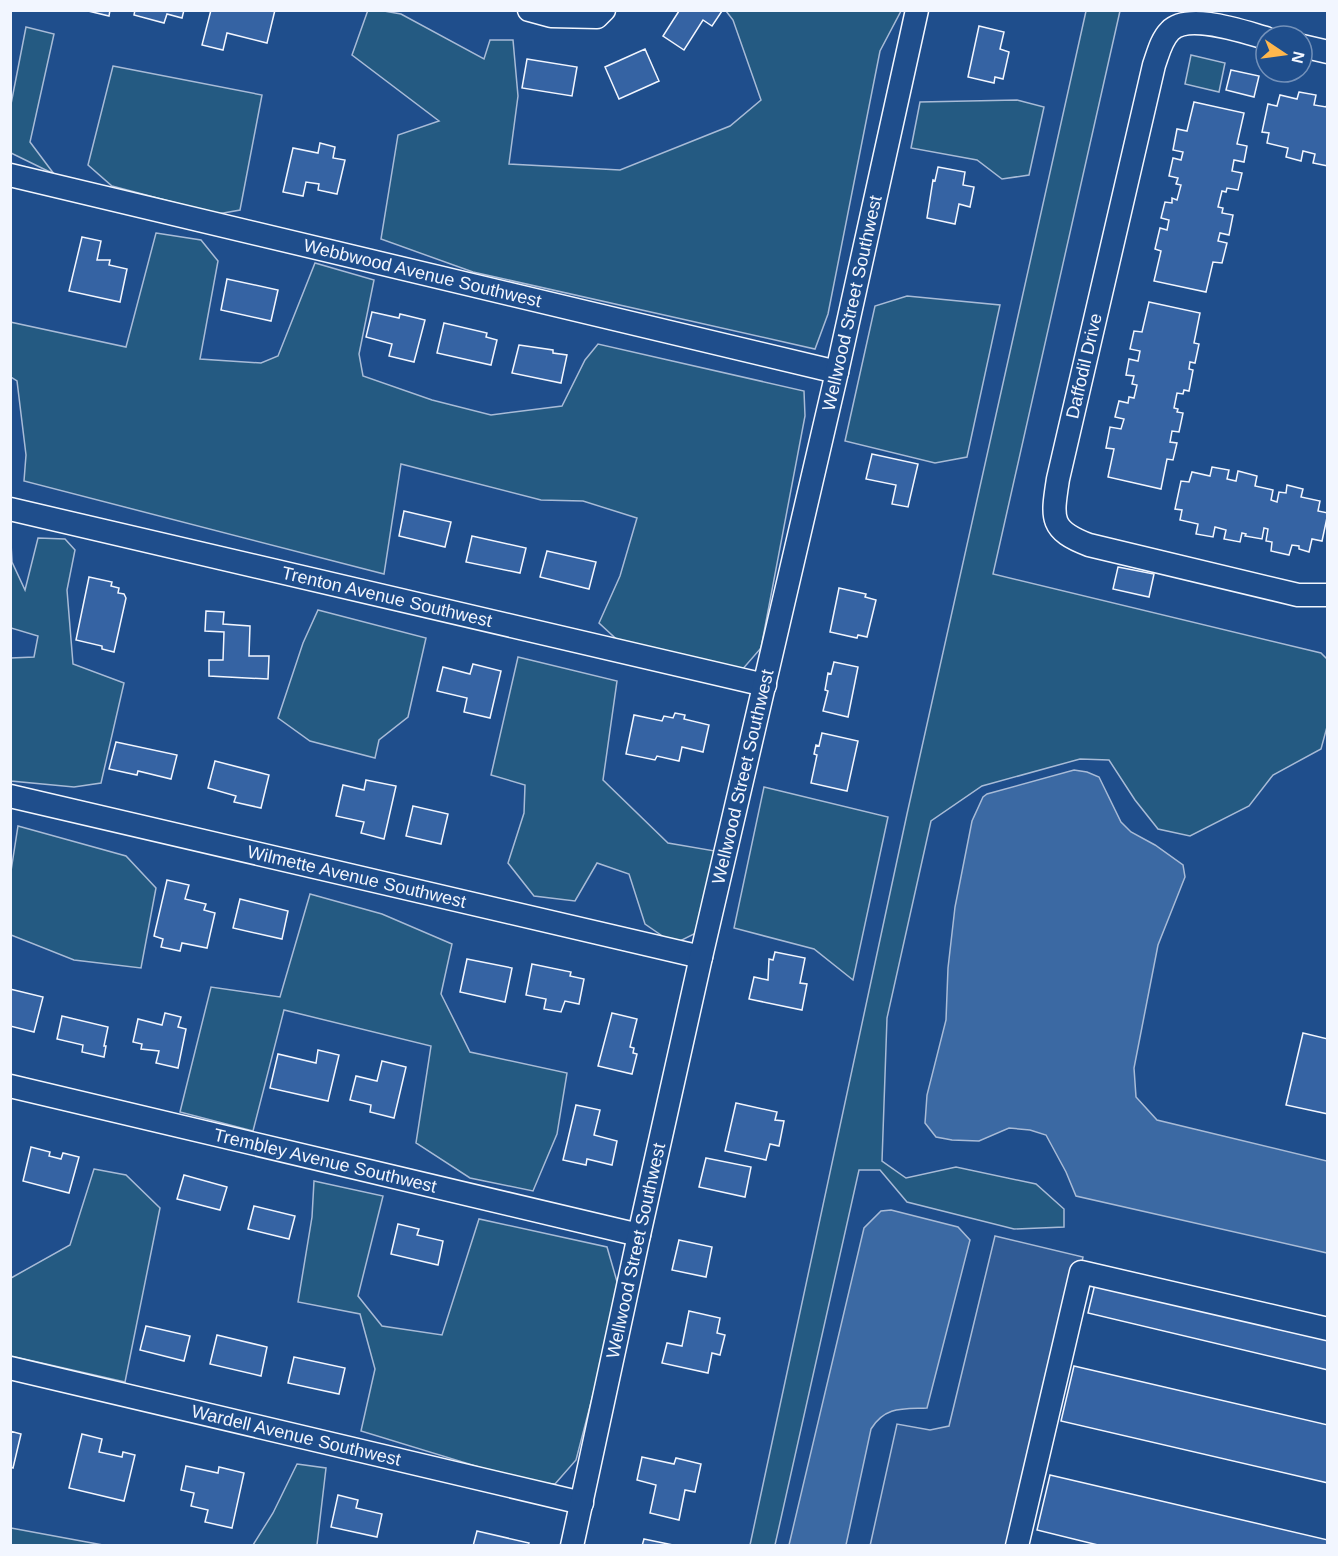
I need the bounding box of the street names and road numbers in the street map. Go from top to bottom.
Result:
street label: Wellwood Street Southwest [818,194,886,413]
street label: Webbwood Avenue Southwest [302,235,543,311]
street label: Daffodil Drive [1062,311,1106,421]
street label: Trenton Avenue Southwest [280,563,494,631]
street label: Wellwood Street Southwest [708,667,778,886]
street label: Wilmette Avenue Southwest [245,842,468,912]
street label: Trembley Avenue Southwest [212,1125,439,1197]
street label: Wellwood Street Southwest [603,1141,669,1360]
street label: Wardell Avenue Southwest [190,1401,403,1470]

